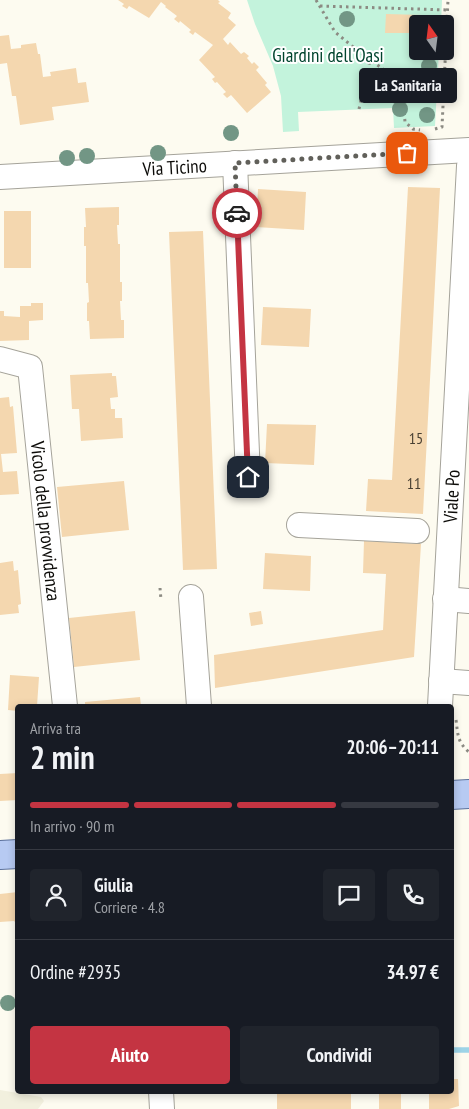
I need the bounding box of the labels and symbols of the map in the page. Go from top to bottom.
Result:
north arrow [409,15,454,60]
park label: Giardini dell'Oasi [272,43,384,67]
callout: La Sanitaria [358,68,456,103]
pin [386,132,428,174]
street label: Via Ticino [141,153,207,181]
courier [212,188,262,238]
house number: 15 [409,428,423,448]
street label: Vicolo della provvidenza [26,439,66,602]
pin [227,456,269,498]
street label: Viale Po [438,469,465,524]
house number: 11 [407,473,421,493]

